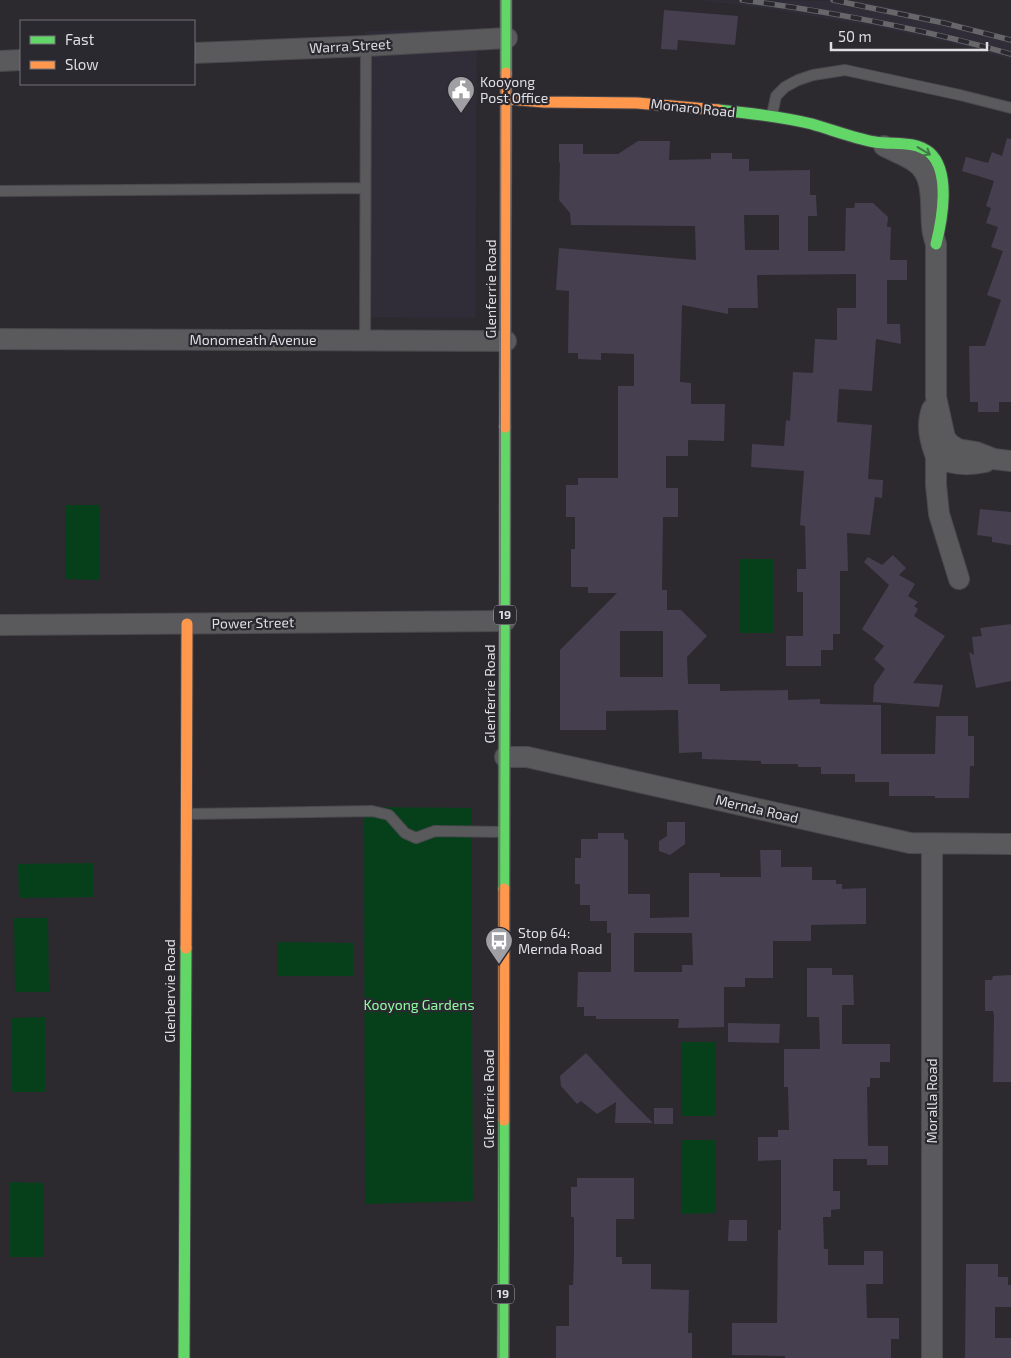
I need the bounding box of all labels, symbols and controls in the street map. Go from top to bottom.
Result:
legend [20,20,195,85]
scale bar [831,20,987,52]
text: 50 m [838,27,872,45]
text: Fast [65,30,95,48]
street label: Warra Street [309,35,391,56]
text: Slow [65,55,99,73]
place label: Kooyong Post Office [480,73,548,106]
public building icon: Kooyong Post Office [446,75,476,114]
street label: Monaro Road [650,95,736,120]
one-way arrow [917,145,931,156]
street label: Glenferrie Road [482,240,499,338]
street label: Monomeath Avenue [190,331,316,348]
road number: 19 [494,606,516,624]
street label: Power Street [212,613,294,632]
street label: Glenferrie Road [481,645,498,743]
street label: Mernda Road [714,791,800,826]
place label: Stop 64: Mernda Road [518,924,603,957]
bus stop icon: Stop 64: Mernda Road [484,926,514,965]
street label: Glenbervie Road [161,939,178,1043]
park label: Kooyong Gardens [364,996,475,1013]
street label: Glenferrie Road [480,1050,497,1148]
street label: Moralla Road [923,1059,940,1143]
road number: 19 [492,1285,514,1304]

